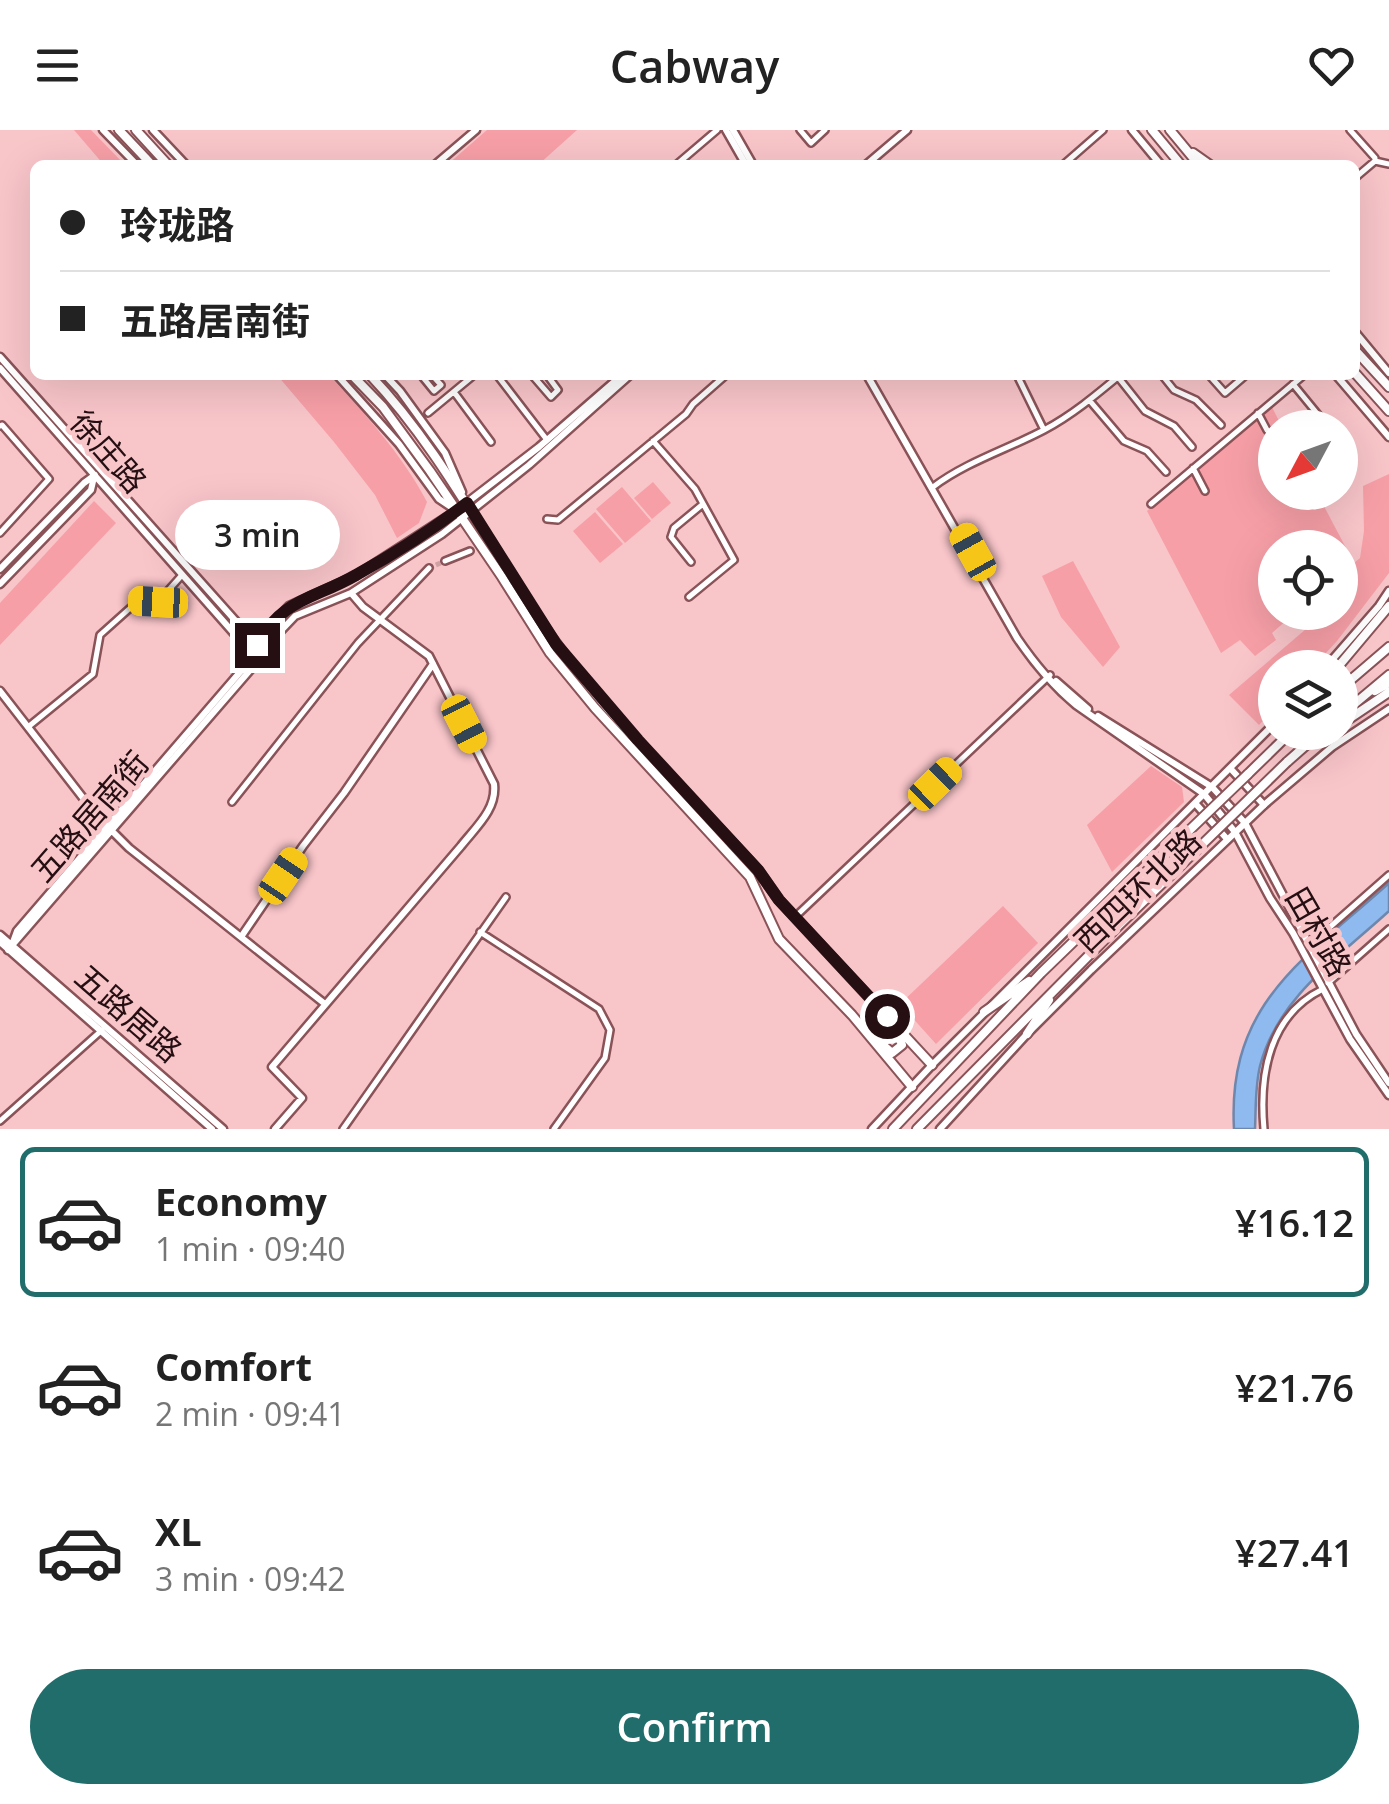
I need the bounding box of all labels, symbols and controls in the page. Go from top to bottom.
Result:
text: Cabway [610,35,779,96]
icon: menu [30,38,85,93]
icon: heart [1304,38,1359,93]
text: 玲珑路 [120,198,234,250]
text: 五路居南街 [120,294,310,346]
street label: 徐庄路 [61,401,157,501]
north arrow [1258,410,1358,510]
map controls [1258,410,1358,750]
callout: 3 min [174,500,340,570]
text: 3 min [214,513,301,556]
car [945,518,1001,586]
button: locate [1258,530,1358,630]
car [127,585,189,619]
route end [235,623,280,668]
button: layers [1258,650,1358,750]
car [437,690,491,758]
street label: 五路居南街 [20,742,158,891]
car [903,752,967,816]
street label: 西四环北路 [1064,819,1209,961]
car [254,843,312,909]
street label: 田村路 [1277,879,1362,984]
street label: 五路居路 [67,955,191,1071]
route start [865,994,910,1039]
text: Economy [155,1175,327,1227]
icon: car [35,1177,125,1267]
text: ¥16.12 [1235,1196,1354,1248]
text: 1 min · 09:40 [155,1227,346,1270]
text: Comfort [155,1340,312,1392]
icon: car [35,1342,125,1432]
text: ¥21.76 [1235,1361,1354,1413]
text: 2 min · 09:41 [155,1392,346,1435]
text: XL [155,1505,202,1557]
icon: car [35,1507,125,1597]
text: ¥27.41 [1235,1526,1354,1578]
text: 3 min · 09:42 [155,1557,346,1600]
button: Confirm [30,1669,1359,1784]

